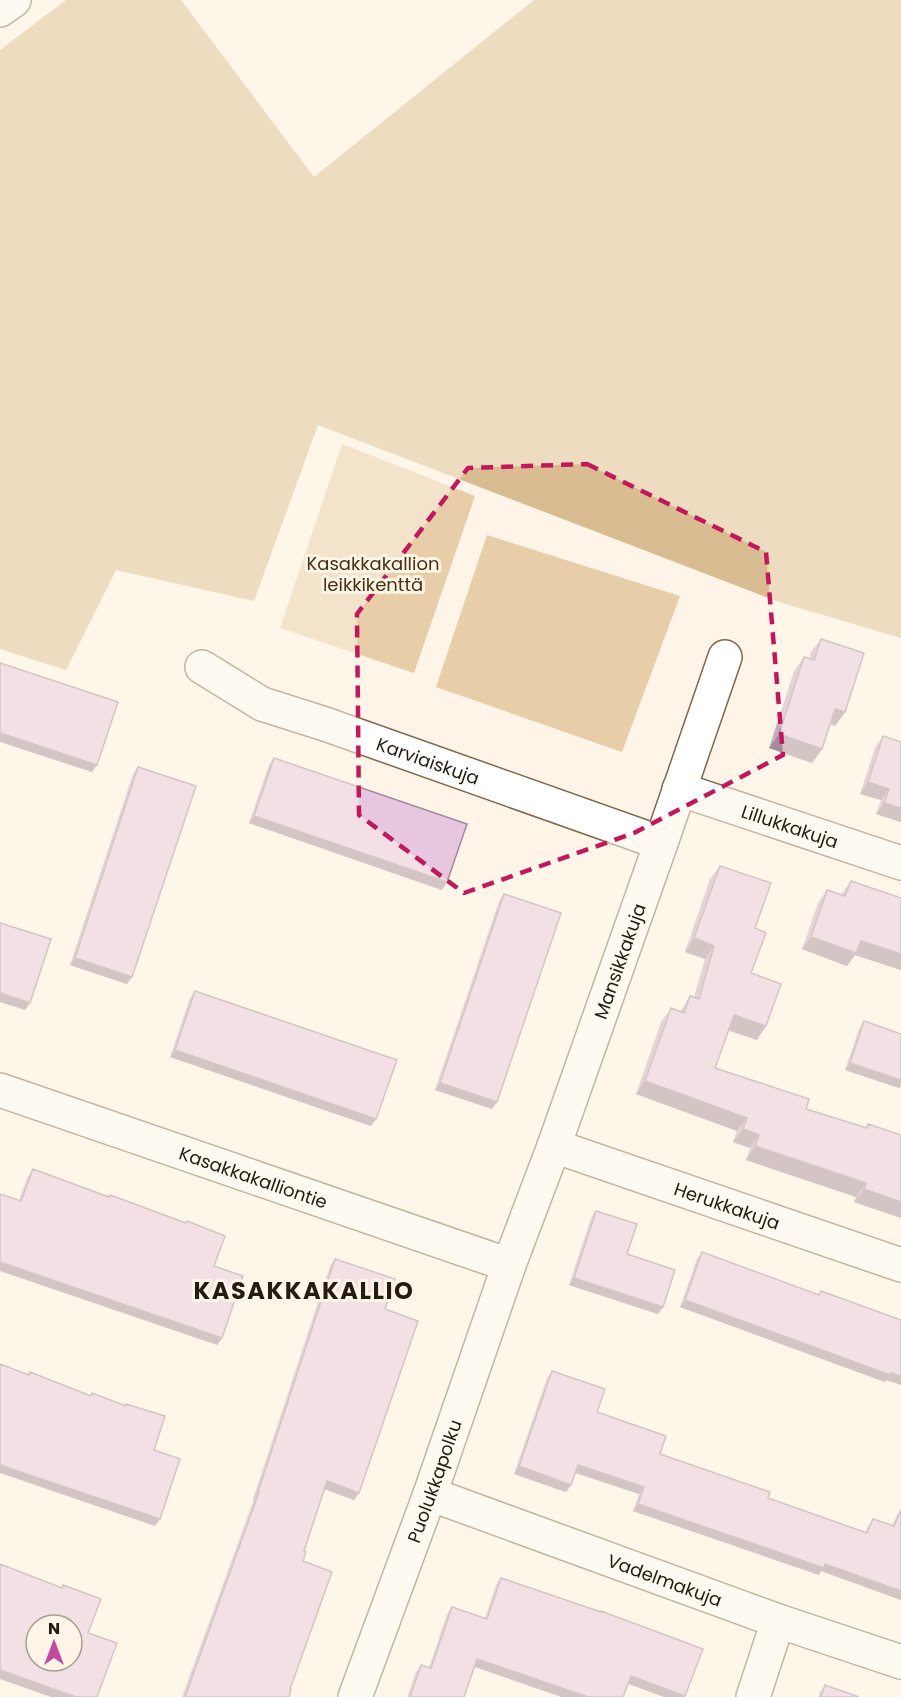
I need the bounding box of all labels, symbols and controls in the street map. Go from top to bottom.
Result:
park label: Kasakkakallion leikkikenttä [307,551,439,597]
street label: Karviaiskuja [373,731,483,790]
street label: Lillukkakuja [738,798,842,854]
street label: Mansikkakuja [587,900,651,1022]
street label: Kasakkakalliontie [176,1140,331,1214]
street label: Herukkakuja [671,1176,783,1235]
district label: KASAKKAKALLIO [194,1274,414,1307]
street label: Puolukkapolku [401,1416,467,1546]
street label: Vadelmakuja [604,1547,726,1612]
north arrow [24,1613,84,1673]
text: N [48,1617,60,1640]

